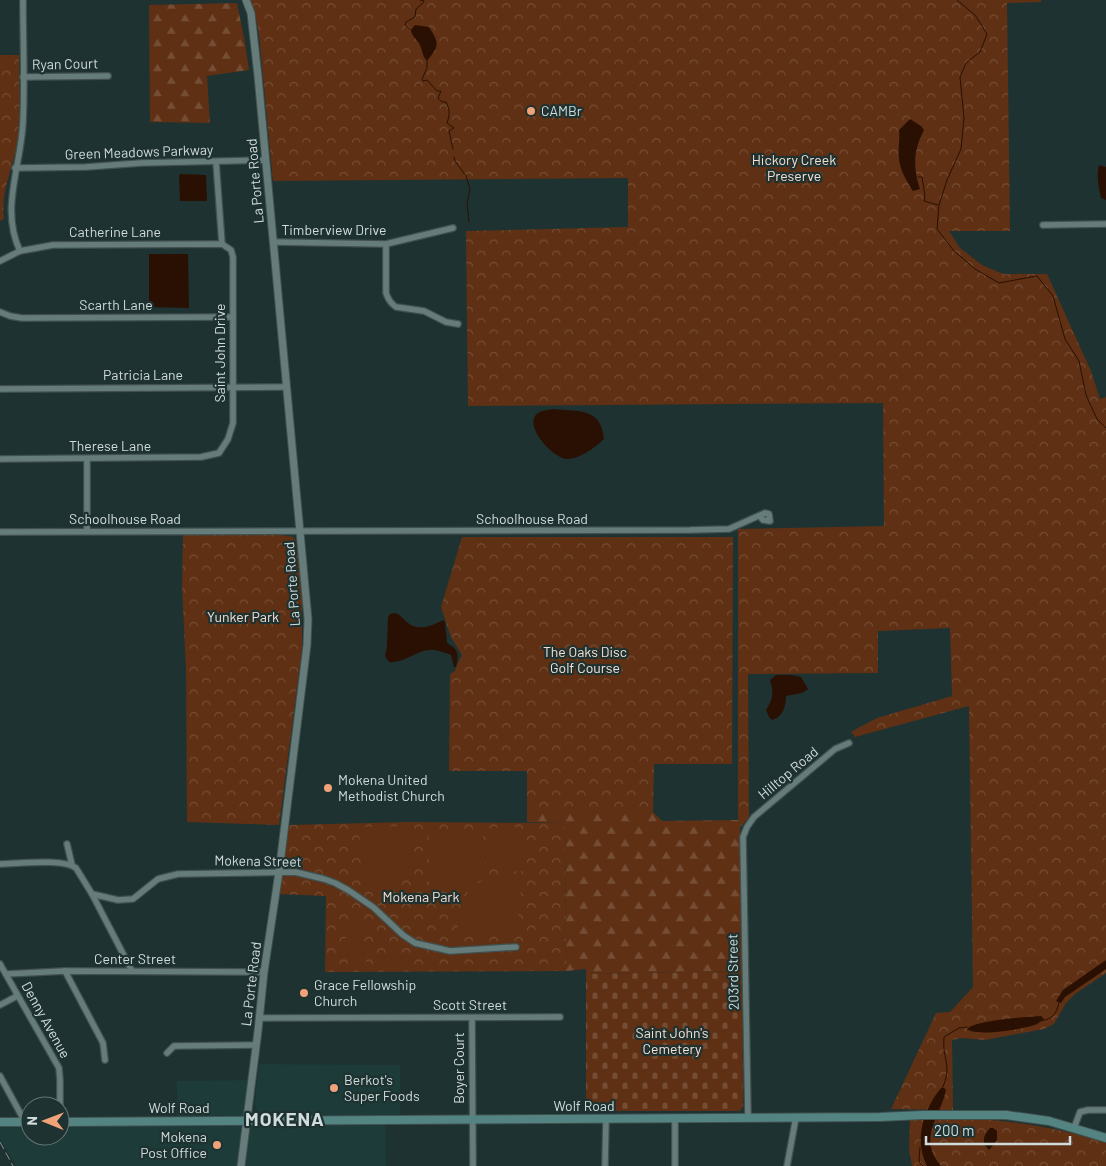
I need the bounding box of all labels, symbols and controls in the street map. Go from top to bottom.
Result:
street label: Ryan Court [32,54,98,73]
place label: CAMBr [541,102,582,119]
marker: CAMBr [525,105,537,117]
street label: La Porte Road [242,138,267,224]
street label: Green Meadows Parkway [64,140,214,163]
park label: Hickory Creek Preserve [752,151,836,184]
street label: Timberview Drive [282,221,387,238]
street label: Catherine Lane [69,223,161,240]
street label: Scarth Lane [79,296,153,313]
street label: Saint John Drive [211,303,228,403]
street label: Patricia Lane [103,366,183,383]
street label: Therese Lane [69,437,151,454]
street label: Schoolhouse Road [69,510,181,527]
street label: Schoolhouse Road [476,510,588,527]
street label: La Porte Road [280,541,303,627]
park label: Yunker Park [207,608,279,625]
park label: The Oaks Disc Golf Course [543,643,627,676]
street label: Hilltop Road [754,743,821,803]
place label: Mokena United Methodist Church [338,771,445,804]
marker: Mokena United Methodist Church [322,782,334,794]
street label: Mokena Street [214,851,302,870]
park label: Mokena Park [383,888,459,905]
street label: 203rd Street [723,934,742,1010]
street label: La Porte Road [237,941,264,1027]
street label: Center Street [94,950,176,967]
place label: Grace Fellowship Church [314,976,416,1009]
street label: Denny Avenue [18,979,74,1061]
marker: Grace Fellowship Church [298,987,310,999]
street label: Scott Street [433,996,507,1013]
park label: Saint John's Cemetery [636,1024,709,1057]
street label: Boyer Court [450,1032,467,1104]
place label: Berkot's Super Foods [344,1071,420,1104]
marker: Berkot's Super Foods [328,1082,340,1094]
north arrow [20,1096,70,1146]
street label: Wolf Road [553,1097,615,1114]
street label: Wolf Road [148,1099,210,1116]
district label: MOKENA [245,1107,325,1130]
scale bar [926,1114,1070,1146]
text: N [23,1116,40,1126]
text: 200 m [934,1121,974,1139]
place label: Mokena Post Office [140,1128,207,1161]
marker: Mokena Post Office [211,1139,223,1151]

